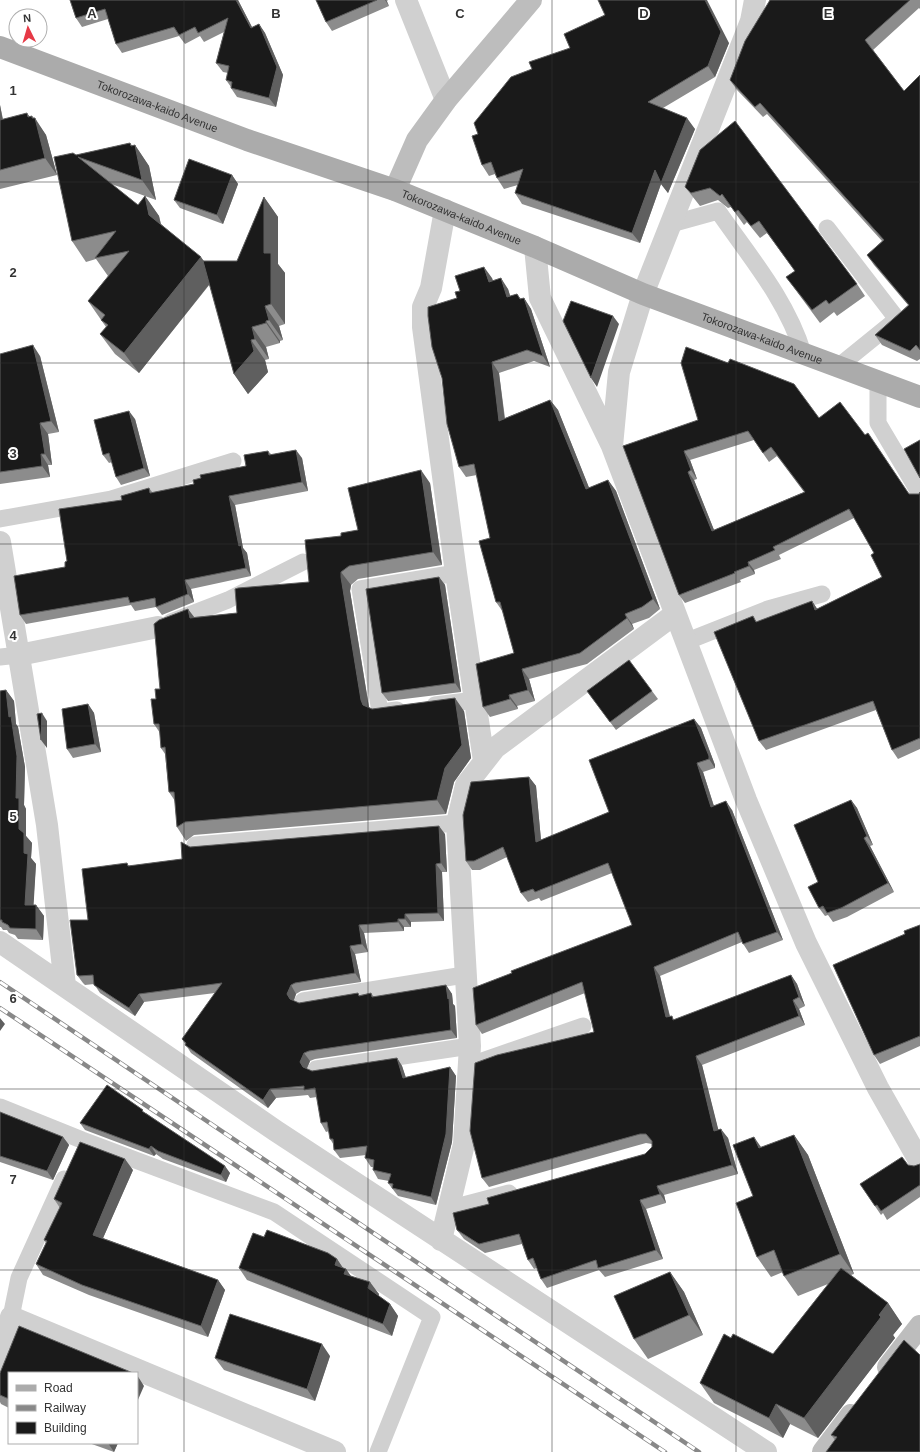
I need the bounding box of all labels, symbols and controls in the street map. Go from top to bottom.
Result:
text: A [87,6,97,21]
text: B [271,6,281,21]
text: C [455,6,465,21]
text: D [639,6,649,21]
text: E [824,6,833,21]
north arrow [8,8,48,48]
text: N [23,12,32,24]
street label: Tokorozawa-kaido Avenue [95,78,219,134]
text: 1 [9,83,17,98]
street label: Tokorozawa-kaido Avenue [400,187,523,247]
text: 2 [9,265,17,280]
street label: Tokorozawa-kaido Avenue [700,310,824,366]
text: 3 [9,446,17,461]
text: 4 [9,628,17,643]
text: 5 [9,809,17,824]
text: 6 [9,991,17,1006]
text: 7 [9,1172,17,1187]
legend [8,1372,138,1444]
text: Road [44,1381,73,1395]
text: Railway [44,1401,86,1415]
text: Building [44,1421,87,1435]

